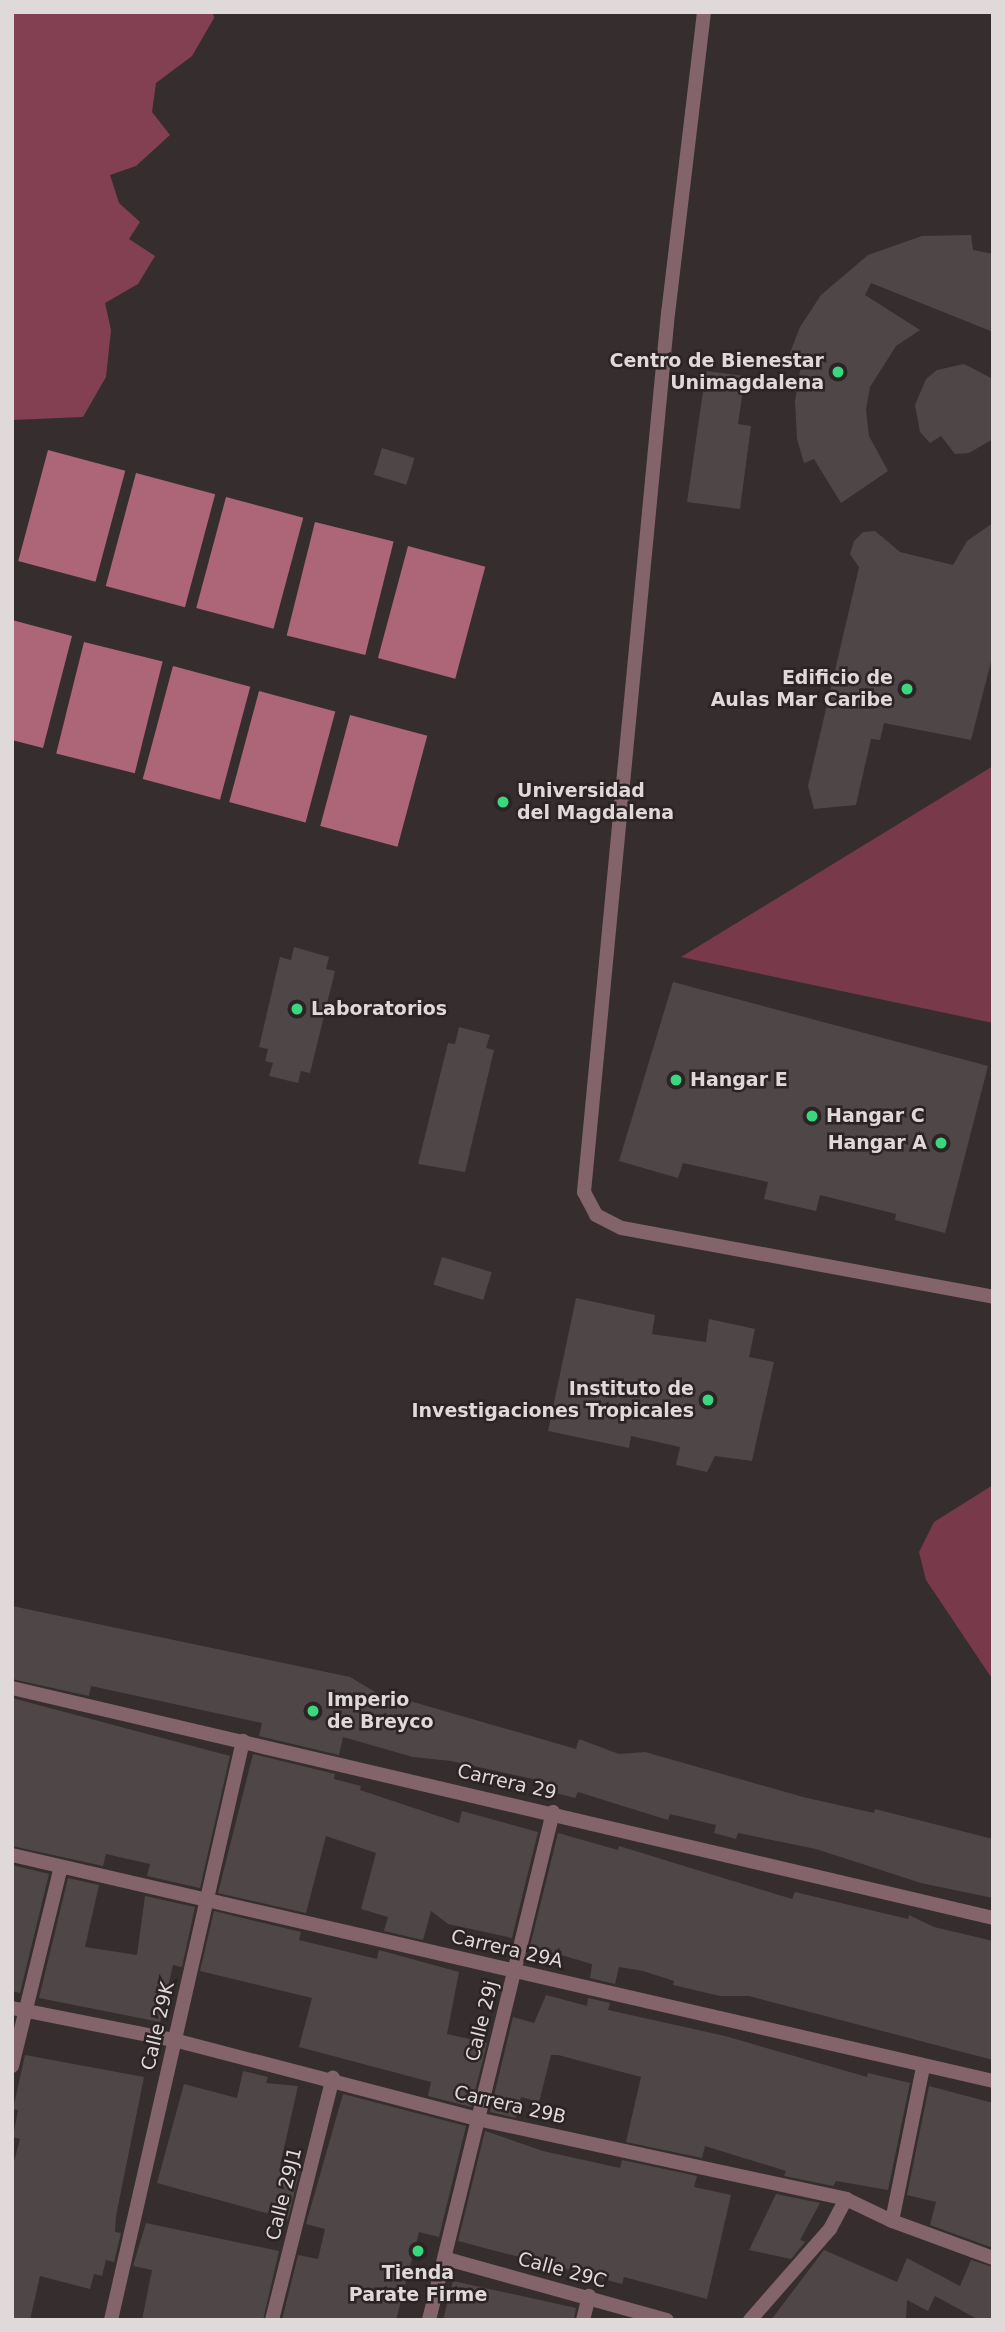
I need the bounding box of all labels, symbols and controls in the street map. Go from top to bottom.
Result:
place label: Centro de Bienestar Unimagdalena [610,350,824,394]
marker: Centro de Bienestar Unimagdalena [830,364,846,380]
place label: Edificio de Aulas Mar Caribe [711,667,893,711]
marker: Edificio de Aulas Mar Caribe [899,681,915,697]
place label: Universidad del Magdalena [517,780,674,824]
marker: Universidad del Magdalena [495,794,511,810]
place label: Laboratorios [311,998,447,1020]
marker: Laboratorios [289,1001,305,1017]
place label: Hangar E [690,1069,788,1091]
marker: Hangar E [668,1072,684,1088]
place label: Hangar C [826,1105,925,1127]
marker: Hangar C [804,1108,820,1124]
place label: Hangar A [828,1132,927,1154]
marker: Hangar A [933,1135,949,1151]
place label: Instituto de Investigaciones Tropicales [411,1378,694,1422]
marker: Instituto de Investigaciones Tropicales [700,1392,716,1408]
place label: Imperio de Breyco [327,1689,434,1733]
marker: Imperio de Breyco [305,1703,321,1719]
street label: Carrera 29 [455,1760,559,1804]
street label: Carrera 29A [449,1925,565,1973]
street label: Calle 29j [461,1978,503,2064]
street label: Calle 29K [137,1980,179,2072]
street label: Carrera 29B [452,2081,568,2129]
street label: Calle 29J1 [261,2145,307,2243]
marker: Tienda Parate Firme [410,2243,426,2259]
street label: Calle 29C [515,2247,609,2293]
place label: Tienda Parate Firme [349,2262,487,2306]

